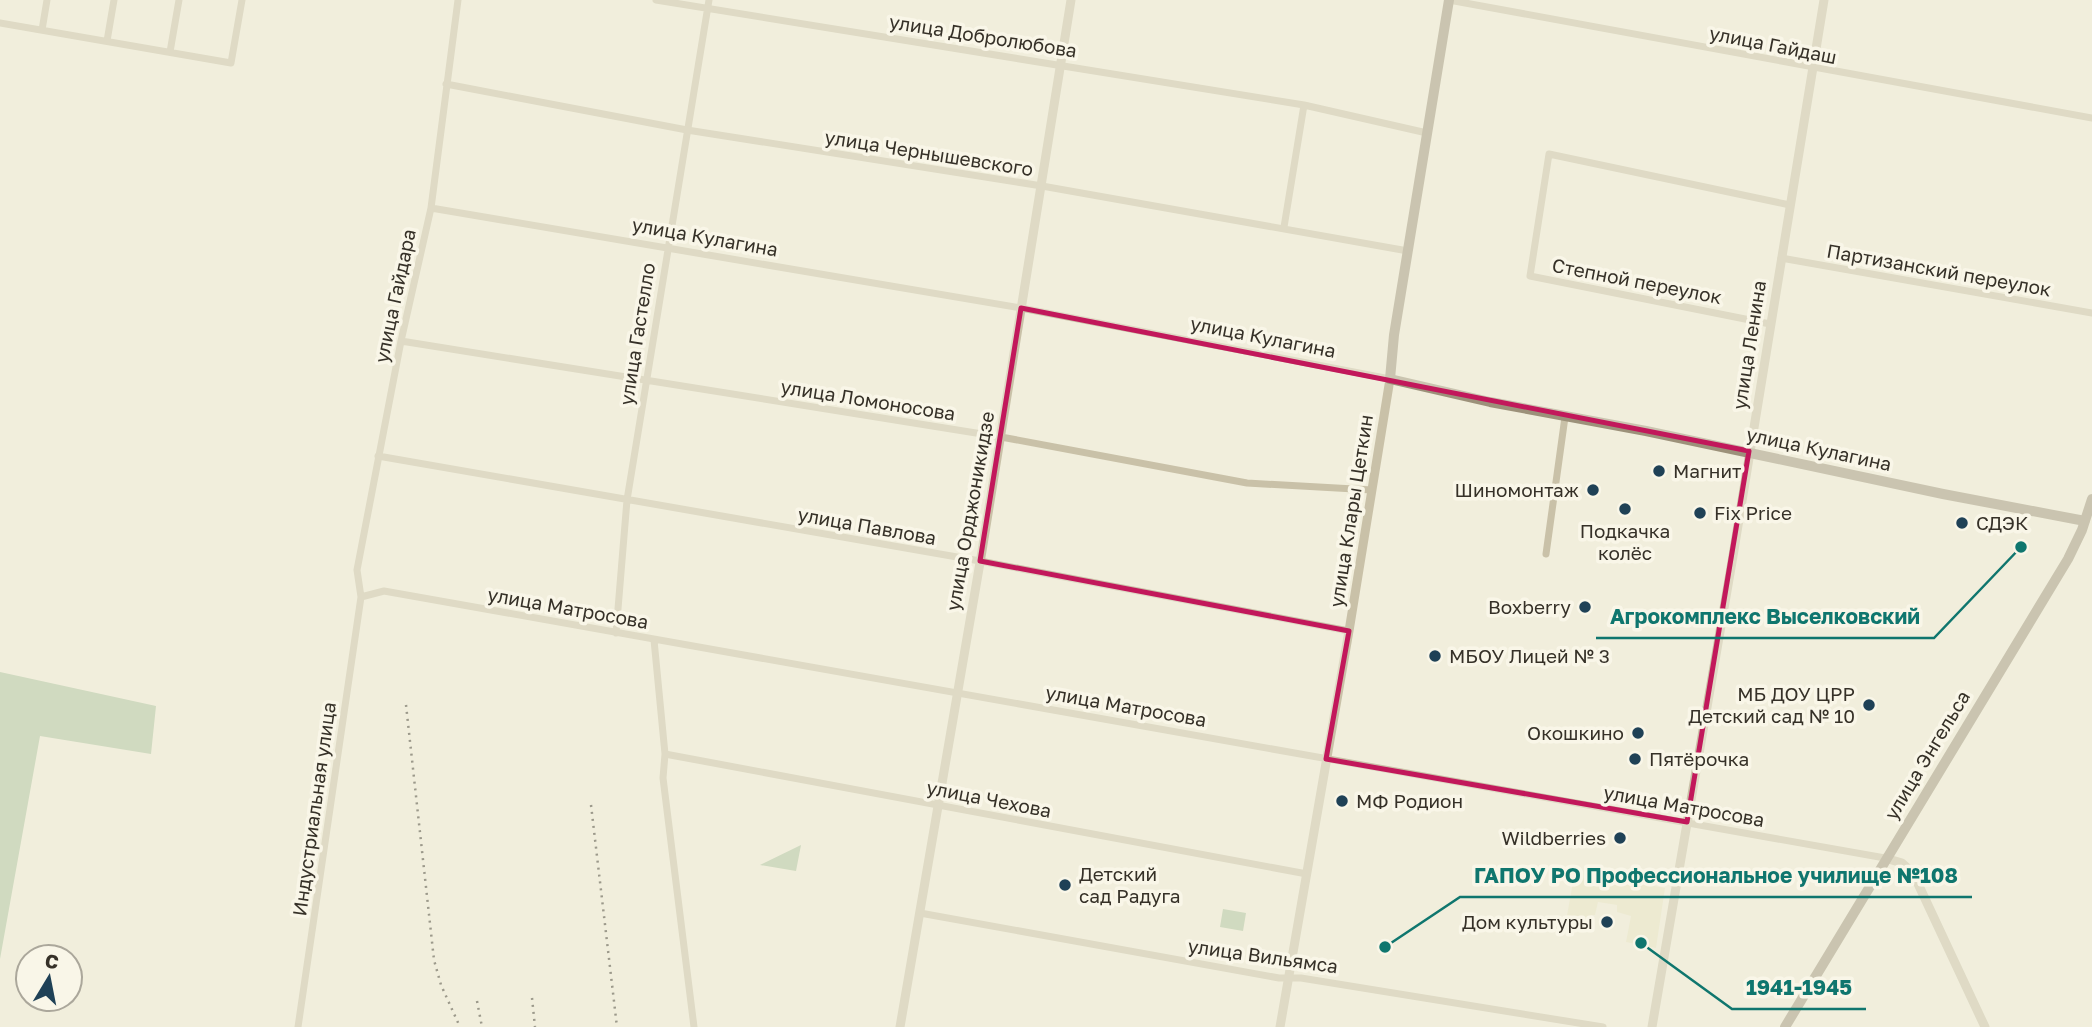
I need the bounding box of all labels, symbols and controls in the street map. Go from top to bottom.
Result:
street label: улица Добролюбова [888,9,1079,62]
street label: улица Гайдаш [1707,21,1839,68]
street label: улица Чернышевского [823,125,1035,180]
street label: улица Кулагина [630,212,780,261]
street label: улица Гайдара [369,227,420,365]
street label: Партизанский переулок [1825,238,2053,301]
street label: Степной переулок [1550,253,1724,308]
street label: улица Гастелло [614,261,659,407]
street label: улица Ленина [1727,279,1770,411]
street label: улица Кулагина [1188,311,1338,362]
street label: улица Ломоносова [779,374,957,425]
street label: улица Орджоникидзе [941,409,998,612]
street label: улица Клары Цеткин [1324,413,1377,609]
street label: улица Кулагина [1744,422,1894,475]
place label: Магнит [1673,459,1741,482]
marker: Магнит [1651,463,1667,479]
place label: Шиномонтаж [1454,478,1579,501]
marker: Шиномонтаж [1585,482,1601,498]
marker: Подкачка колёс [1617,501,1633,517]
place label: Fix Price [1714,501,1792,524]
street label: улица Павлова [796,502,938,549]
marker: Fix Price [1692,505,1708,521]
place label: СДЭК [1976,511,2028,534]
marker: СДЭК [1954,515,1970,531]
place label: Подкачка колёс [1580,519,1670,564]
street label: улица Матросова [486,582,650,633]
place label: Boxberry [1488,595,1571,618]
callout: Агрокомплекс Выселковский [1596,596,1934,638]
marker: Boxberry [1577,599,1593,615]
text: Агрокомплекс Выселковский [1610,603,1920,629]
place label: МБОУ Лицей № 3 [1449,644,1610,667]
marker: МБОУ Лицей № 3 [1427,648,1443,664]
street label: улица Матросова [1044,680,1208,731]
place label: МБ ДОУ ЦРР Детский сад № 10 [1688,682,1855,727]
street label: улица Энгельса [1879,686,1974,824]
marker: МБ ДОУ ЦРР Детский сад № 10 [1861,697,1877,713]
street label: Индустриальная улица [287,700,340,917]
place label: Окошкино [1527,721,1624,744]
marker: Окошкино [1630,725,1646,741]
place label: Пятёрочка [1649,747,1749,770]
marker: Пятёрочка [1627,751,1643,767]
street label: улица Чехова [925,775,1053,822]
street label: улица Матросова [1602,780,1766,831]
place label: МФ Родион [1356,789,1463,812]
marker: МФ Родион [1334,793,1350,809]
place label: Wildberries [1501,826,1606,849]
marker: Wildberries [1612,830,1628,846]
callout: ГАПОУ РО Профессиональное училище №108 [1460,855,1972,897]
place label: Детский сад Радуга [1079,862,1181,907]
text: ГАПОУ РО Профессиональное училище №108 [1474,862,1958,888]
marker: Детский сад Радуга [1057,877,1073,893]
place label: Дом культуры [1462,910,1593,933]
marker: Дом культуры [1599,914,1615,930]
street label: улица Вильямса [1186,934,1340,977]
north arrow [14,943,84,1013]
text: С [43,948,61,973]
callout: 1941-1945 [1732,967,1866,1009]
text: 1941-1945 [1746,974,1852,1000]

